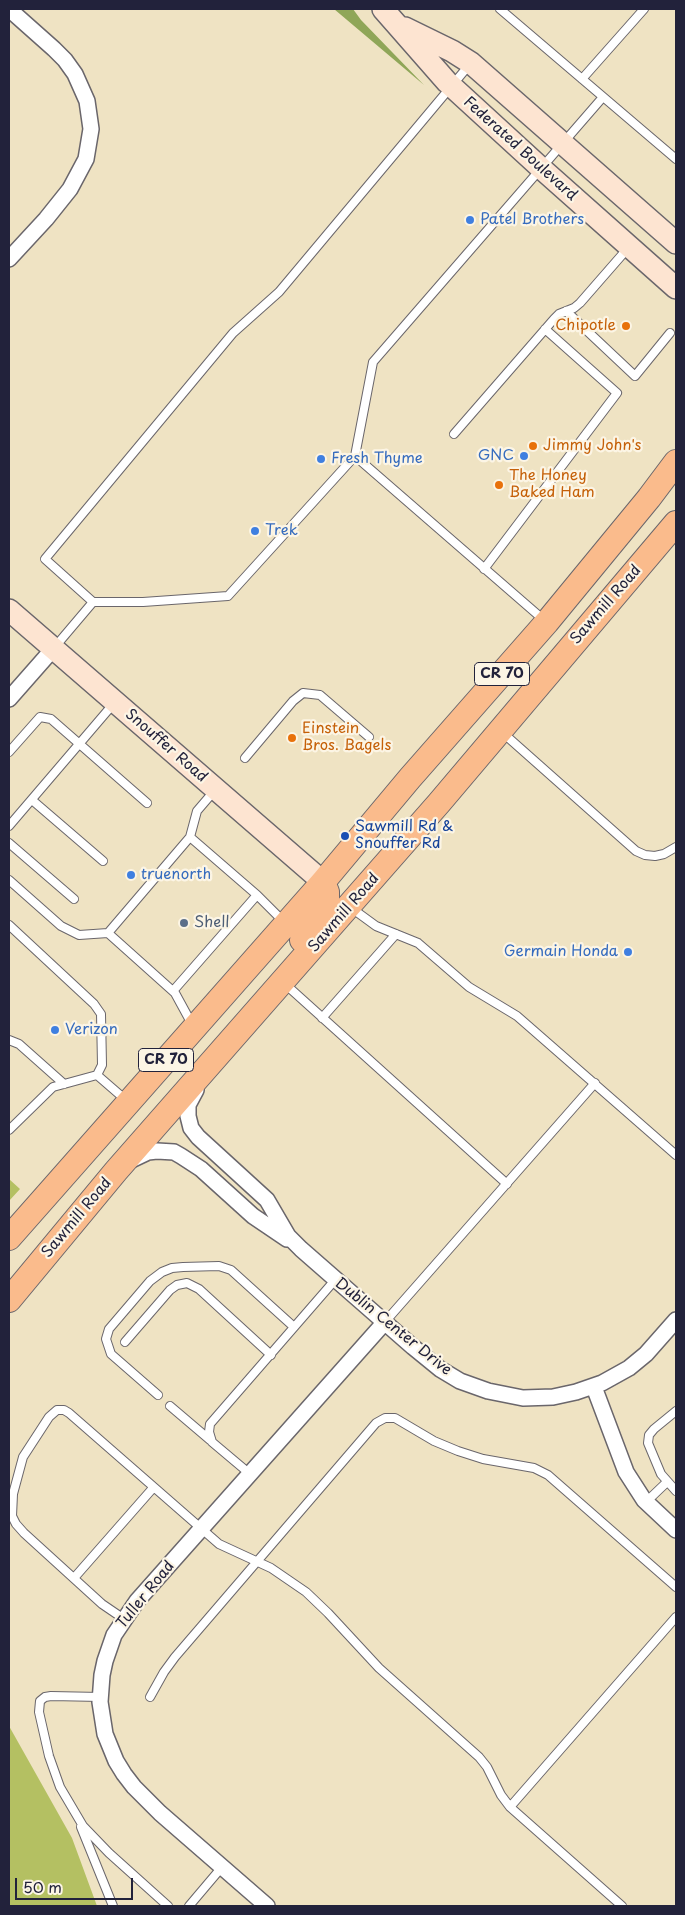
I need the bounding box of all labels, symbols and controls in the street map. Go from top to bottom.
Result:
street label: Federated Boulevard [459,93,581,205]
place label: Patel Brothers [480,211,584,229]
marker: Patel Brothers [464,214,476,226]
place label: Chipotle [555,317,616,335]
marker: Chipotle [620,320,632,332]
place label: Jimmy John's [543,437,641,455]
marker: Jimmy John's [527,440,539,452]
place label: GNC [478,447,514,465]
place label: Fresh Thyme [331,450,423,468]
marker: GNC [518,450,530,462]
marker: Fresh Thyme [315,453,327,465]
place label: The Honey Baked Ham [509,467,595,502]
marker: The Honey Baked Ham [493,479,505,491]
place label: Trek [265,522,298,540]
marker: Trek [249,525,261,537]
street label: Sawmill Road [567,562,645,648]
road number: CR 70 [474,662,530,686]
street label: Snouffer Road [121,705,211,787]
place label: Einstein Bros. Bagels [302,720,391,755]
marker: Einstein Bros. Bagels [286,732,298,744]
place label: Sawmill Rd & Snouffer Rd [355,818,453,853]
marker: Sawmill Rd & Snouffer Rd [339,830,351,842]
place label: truenorth [141,866,211,884]
marker: truenorth [125,869,137,881]
street label: Sawmill Road [305,870,383,956]
place label: Shell [194,914,229,932]
marker: Shell [178,917,190,929]
place label: Germain Honda [504,943,618,961]
marker: Germain Honda [622,946,634,958]
place label: Verizon [65,1021,118,1039]
marker: Verizon [49,1024,61,1036]
road number: CR 70 [138,1048,194,1072]
street label: Sawmill Road [38,1174,116,1262]
street label: Dublin Center Drive [331,1274,455,1380]
street label: Tuller Road [113,1558,179,1632]
scale bar [18,1868,135,1900]
text: 50 m [23,1875,62,1898]

